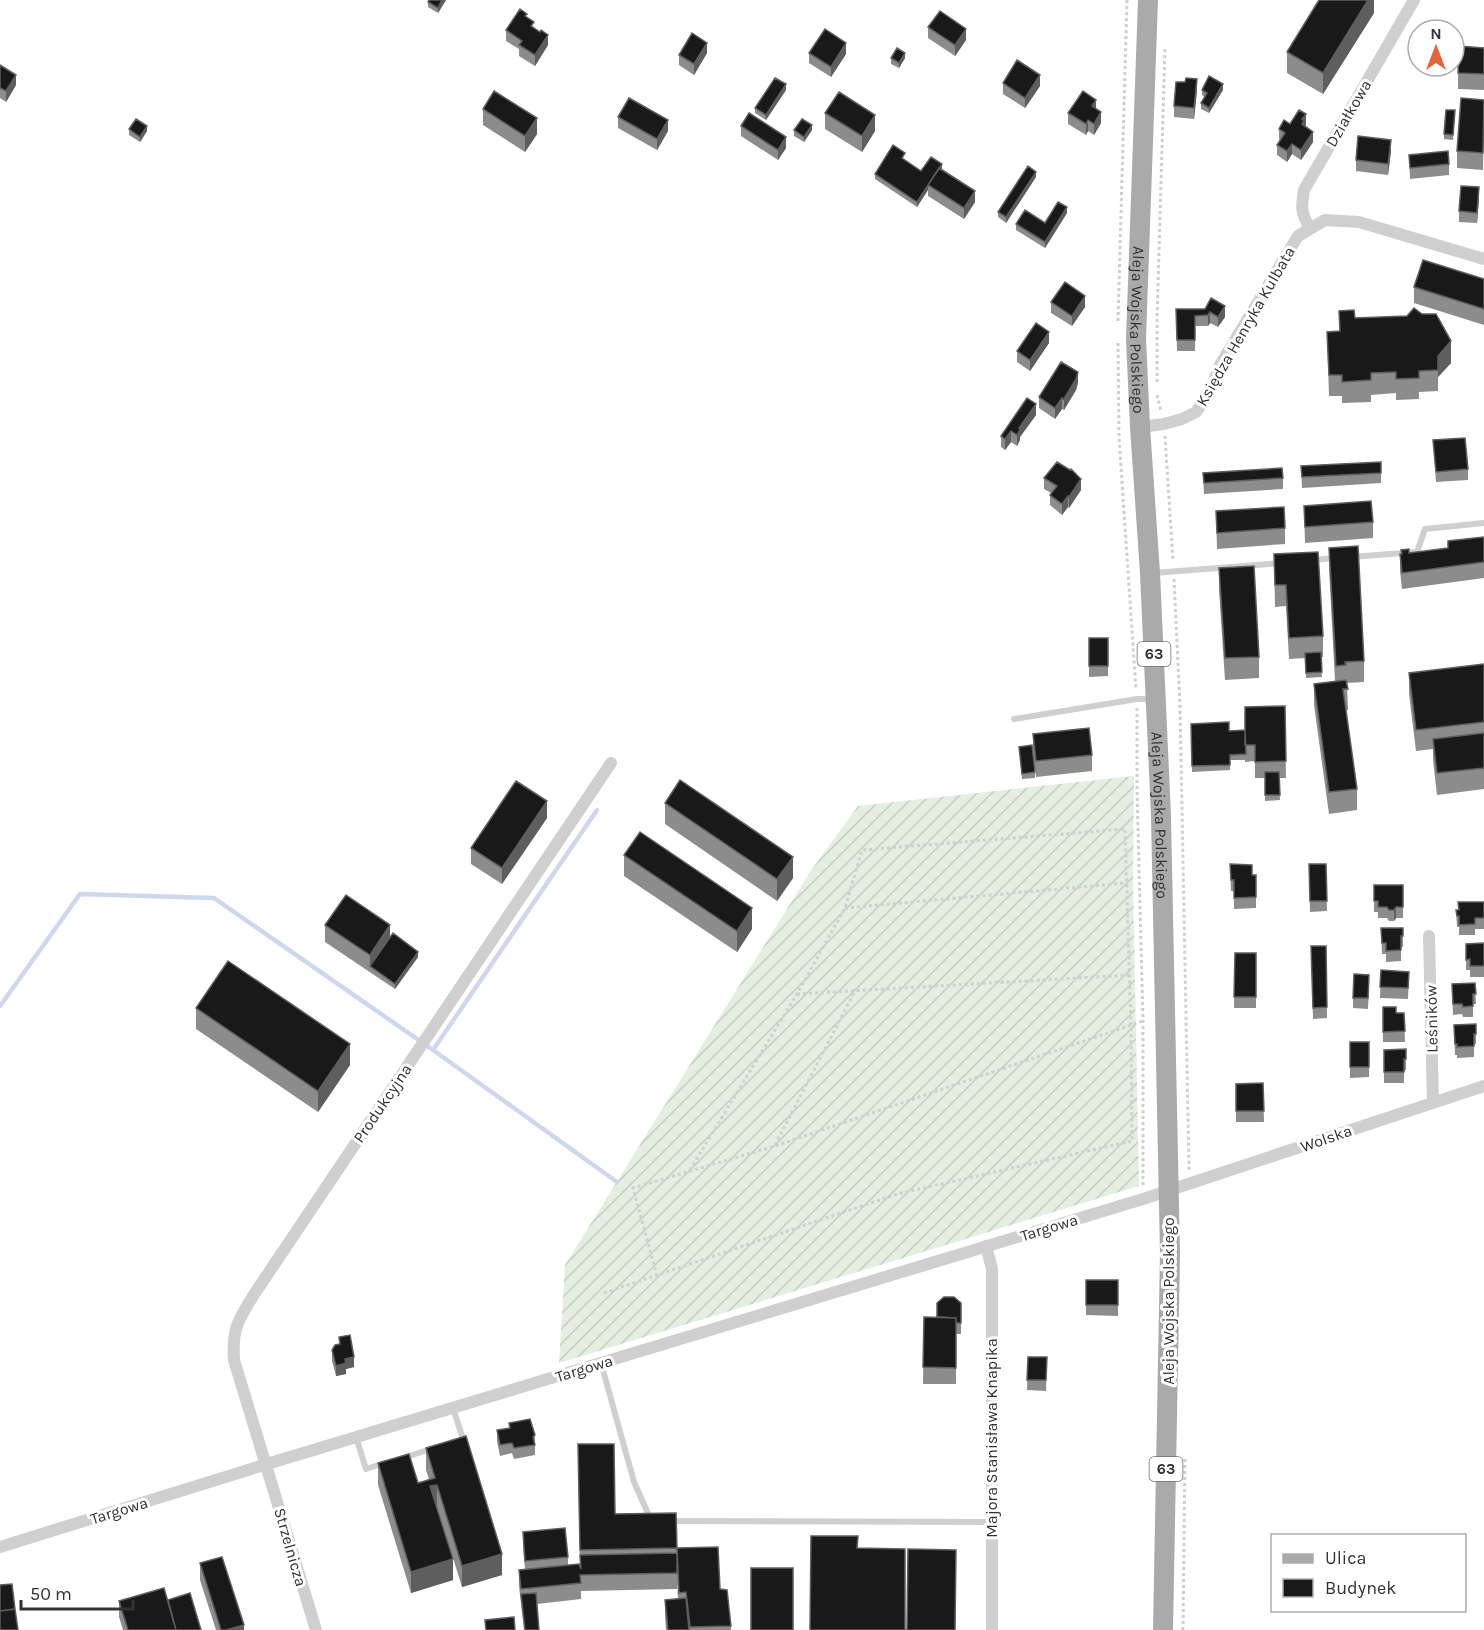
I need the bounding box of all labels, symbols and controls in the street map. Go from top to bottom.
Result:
north arrow [1406,18,1466,78]
text: N [1430,24,1442,43]
street label: Działkowa [1322,76,1375,150]
street label: Księdza Henryka Kulbata [1192,243,1299,409]
street label: Aleja Wojska Polskiego [1126,246,1148,414]
road number: 63 [1138,642,1170,666]
street label: Aleja Wojska Polskiego [1147,731,1172,899]
street label: Leśników [1421,984,1442,1053]
street label: Produkcyjna [349,1060,416,1146]
street label: Wolska [1298,1121,1354,1156]
street label: Targowa [1018,1210,1080,1245]
street label: Aleja Wojska Polskiego [1159,1217,1178,1385]
street label: Majora Stanisława Knapika [982,1338,1001,1538]
street label: Targowa [553,1351,615,1386]
road number: 63 [1150,1457,1182,1481]
street label: Targowa [88,1493,150,1528]
street label: Strzelnicza [270,1506,311,1589]
legend [1271,1534,1466,1612]
text: Ulica [1325,1547,1366,1569]
scale bar [21,1573,134,1611]
text: Budynek [1325,1577,1396,1599]
text: 50 m [30,1583,72,1605]

